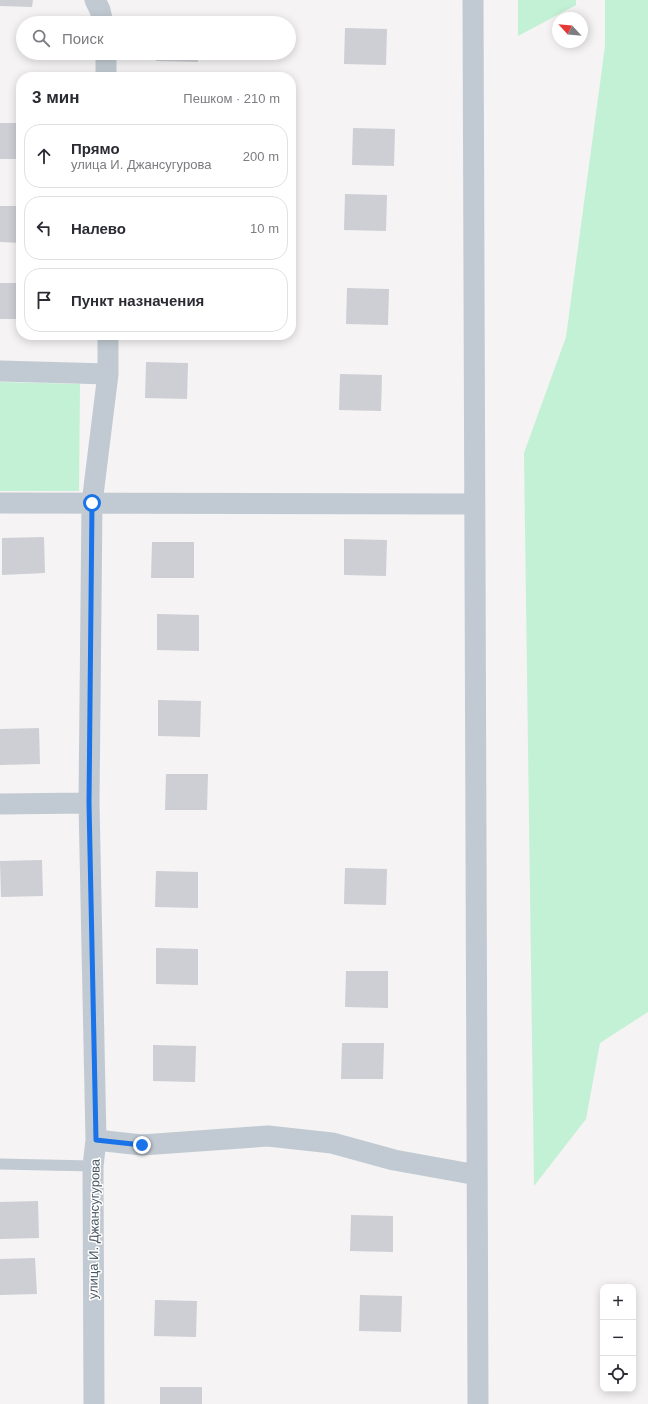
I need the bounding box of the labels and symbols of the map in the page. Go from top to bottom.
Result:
north arrow [552,12,588,48]
route start [83,494,101,512]
route end [133,1136,151,1154]
street label: улица И. Джансугурова [85,1158,103,1299]

